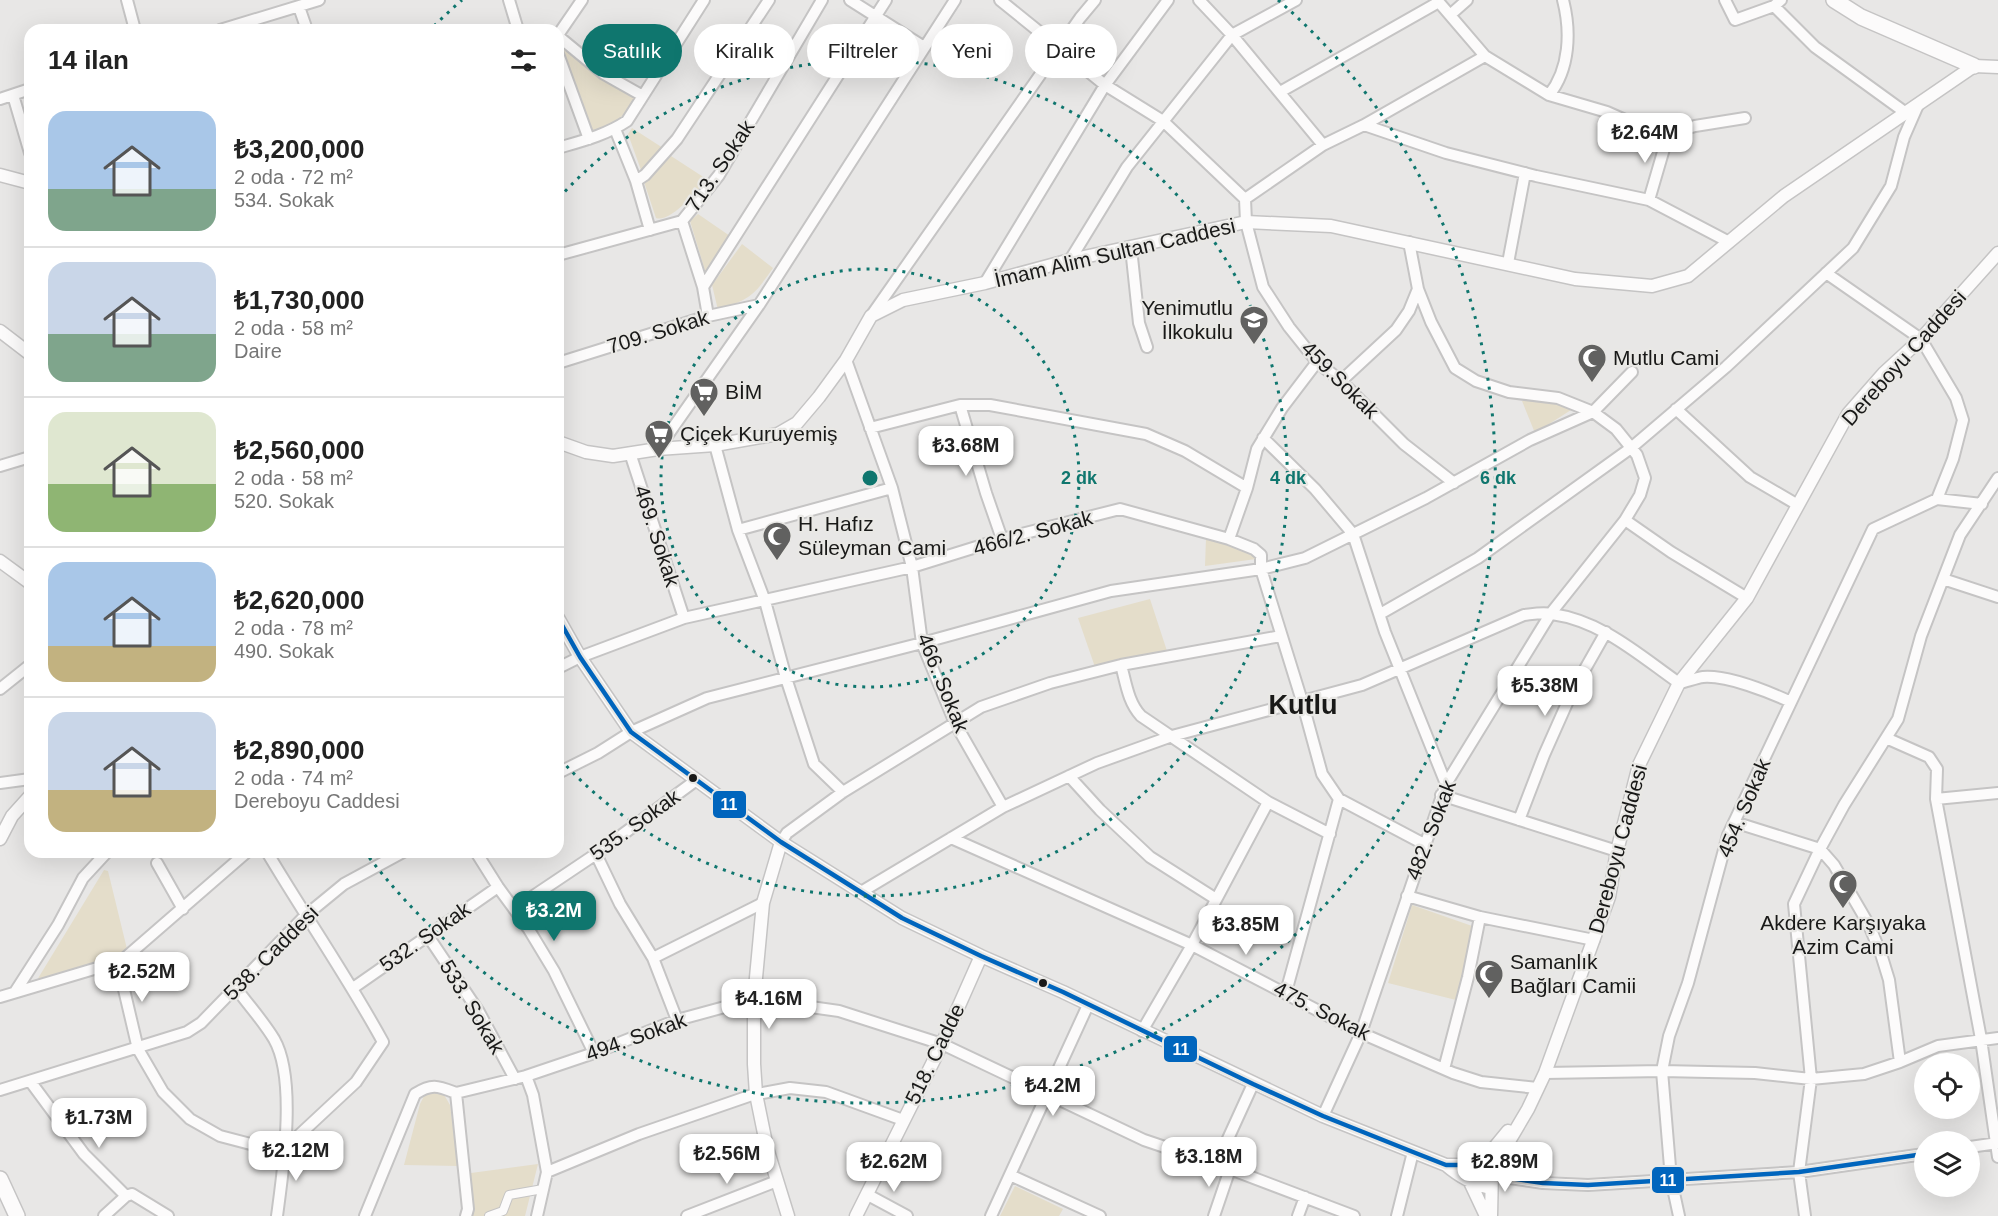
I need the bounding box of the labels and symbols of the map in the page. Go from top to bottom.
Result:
pin: ₺2.64M [1596,113,1694,164]
street label: 713. Sokak [681,115,759,216]
street label: İmam Alim Sultan Caddesi [992,214,1237,291]
street label: Dereboyu Caddesi [1837,285,1970,430]
place label: Yenimutlu İlkokulu [1142,296,1233,343]
school or university icon: Yenimutlu İlkokulu [1238,304,1270,346]
street label: 709. Sokak [604,305,712,358]
street label: 459.Sokak [1297,336,1384,423]
mosque icon: Mutlu Cami [1576,342,1608,384]
place label: Mutlu Cami [1613,346,1719,369]
supermarket icon: BİM [688,376,720,418]
place label: BİM [725,380,762,403]
supermarket icon: Çiçek Kuruyemiş [643,418,675,460]
place label: Çiçek Kuruyemiş [680,422,838,445]
pin: ₺3.68M [917,426,1015,477]
centre of rings [860,468,880,488]
text: 2 dk [1061,468,1098,488]
text: 4 dk [1270,468,1307,488]
text: 6 dk [1480,468,1517,488]
street label: 469. Sokak [630,482,685,590]
street label: 466/2. Sokak [971,505,1096,559]
place label: H. Hafız Süleyman Cami [798,512,946,559]
mosque icon: H. Hafız Süleyman Cami [761,520,793,562]
street label: 466. Sokak [913,630,974,736]
pin: ₺5.38M [1496,666,1594,717]
district label: Kutlu [1269,690,1337,720]
street label: 454. Sokak [1712,754,1775,861]
street label: Dereboyu Caddesi [1584,762,1651,936]
unlabelled marker [687,772,699,784]
street label: 482. Sokak [1401,776,1460,883]
street label: 535. Sokak [585,784,684,865]
line badge: 11 [712,790,747,819]
text: 11 [721,796,738,813]
mosque icon: Akdere Karşıyaka Azim Cami [1827,868,1859,910]
pin: ₺3.2M [512,891,596,942]
street label: 532. Sokak [375,897,475,976]
street label: 538. Caddesi [219,901,323,1005]
pin: ₺3.85M [1197,905,1295,956]
place label: Akdere Karşıyaka Azim Cami [1760,911,1926,958]
place label: Samanlık Bağları Camii [1510,950,1636,997]
pin: ₺2.52M [93,952,191,1003]
street label: 533. Sokak [436,956,510,1058]
mosque icon: Samanlık Bağları Camii [1473,958,1505,1000]
street label: 475. Sokak [1270,976,1375,1045]
unlabelled marker [1037,977,1049,989]
pin: ₺4.16M [720,979,818,1030]
street label: 518. Cadde [900,1000,969,1108]
street label: 494. Sokak [583,1008,690,1065]
line badge: 11 [1163,1035,1198,1063]
text: 11 [1173,1041,1190,1058]
pin: ₺4.2M [1011,1066,1095,1117]
pin: ₺1.73M [50,1098,148,1149]
pin: ₺2.12M [247,1131,345,1182]
pin: ₺2.56M [678,1134,776,1185]
pin: ₺3.18M [1160,1137,1258,1188]
pin: ₺2.62M [845,1142,943,1193]
pin: ₺2.89M [1456,1142,1554,1193]
line badge: 11 [1651,1166,1685,1194]
text: 11 [1660,1172,1677,1189]

